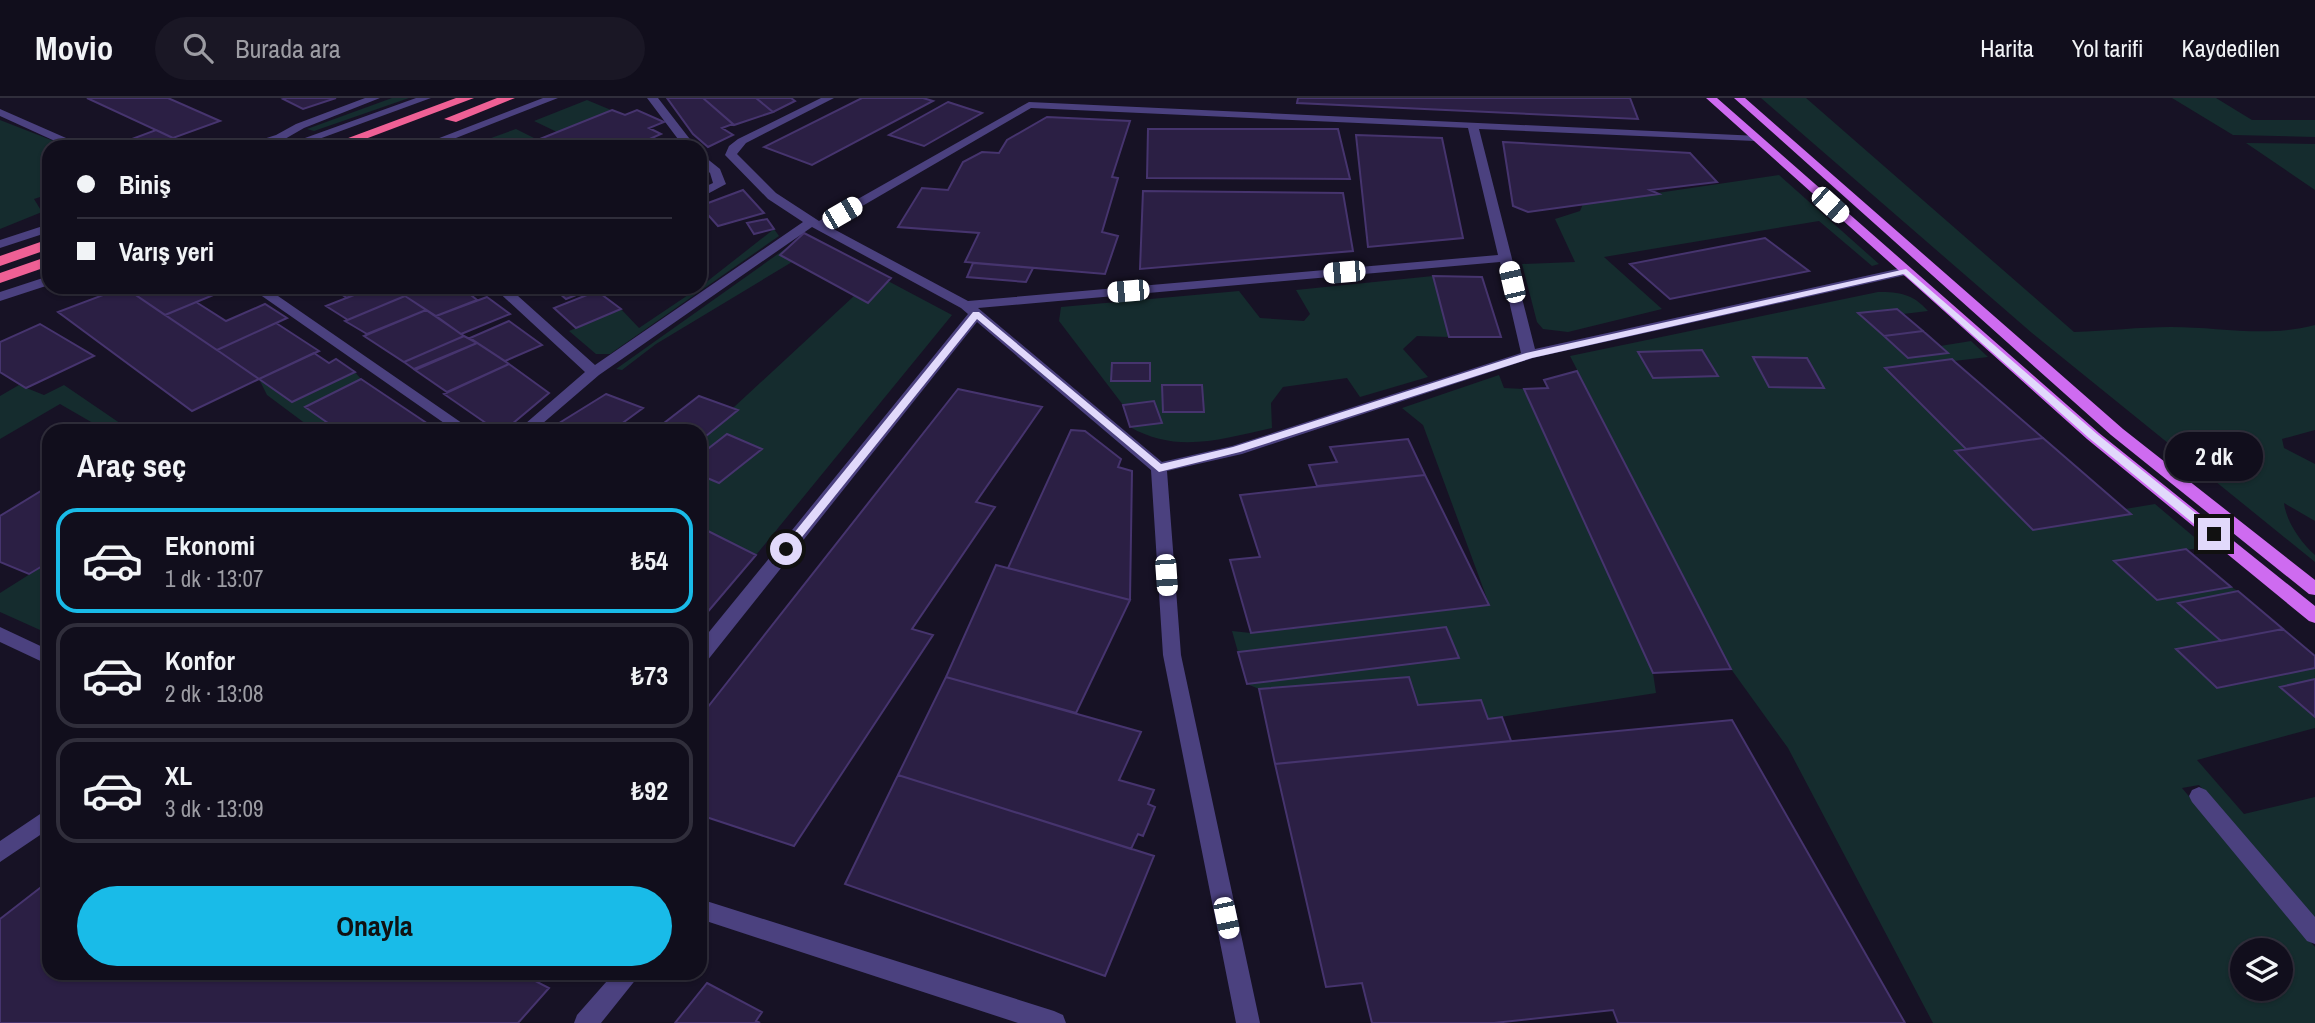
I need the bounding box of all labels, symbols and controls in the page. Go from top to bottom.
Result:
search box [155,17,645,80]
text: Movio [35,26,113,70]
icon: search [179,29,217,67]
text: Burada ara [235,31,341,66]
text: Harita [1980,32,2034,64]
text: Yol tarifi [2072,32,2144,64]
text: Kaydedilen [2182,32,2280,64]
text: Biniş [119,167,171,202]
car [1808,183,1853,227]
car [819,193,866,233]
text: Varış yeri [119,234,214,269]
car [1498,259,1527,305]
car [1323,260,1366,284]
car [1107,279,1150,303]
callout: 2 dk [2165,432,2263,482]
text: 2 dk [2195,441,2233,472]
text: Araç seç [77,444,186,487]
route end [2198,518,2230,550]
text: Ekonomi [165,528,255,563]
icon: car [81,529,144,592]
route start [770,533,802,565]
text: ₺54 [631,543,668,578]
car [1155,553,1178,597]
text: 1 dk · 13:07 [165,563,264,594]
text: Konfor [165,643,235,678]
icon: car [81,644,144,707]
text: ₺73 [631,658,668,693]
text: 2 dk · 13:08 [165,678,264,709]
text: XL [165,758,192,793]
icon: car [81,759,144,822]
text: ₺92 [631,773,668,808]
text: 3 dk · 13:09 [165,793,264,824]
button: Onayla [77,886,672,966]
car [1212,895,1241,941]
map controls [2230,938,2293,1001]
button: layers [2230,938,2293,1001]

